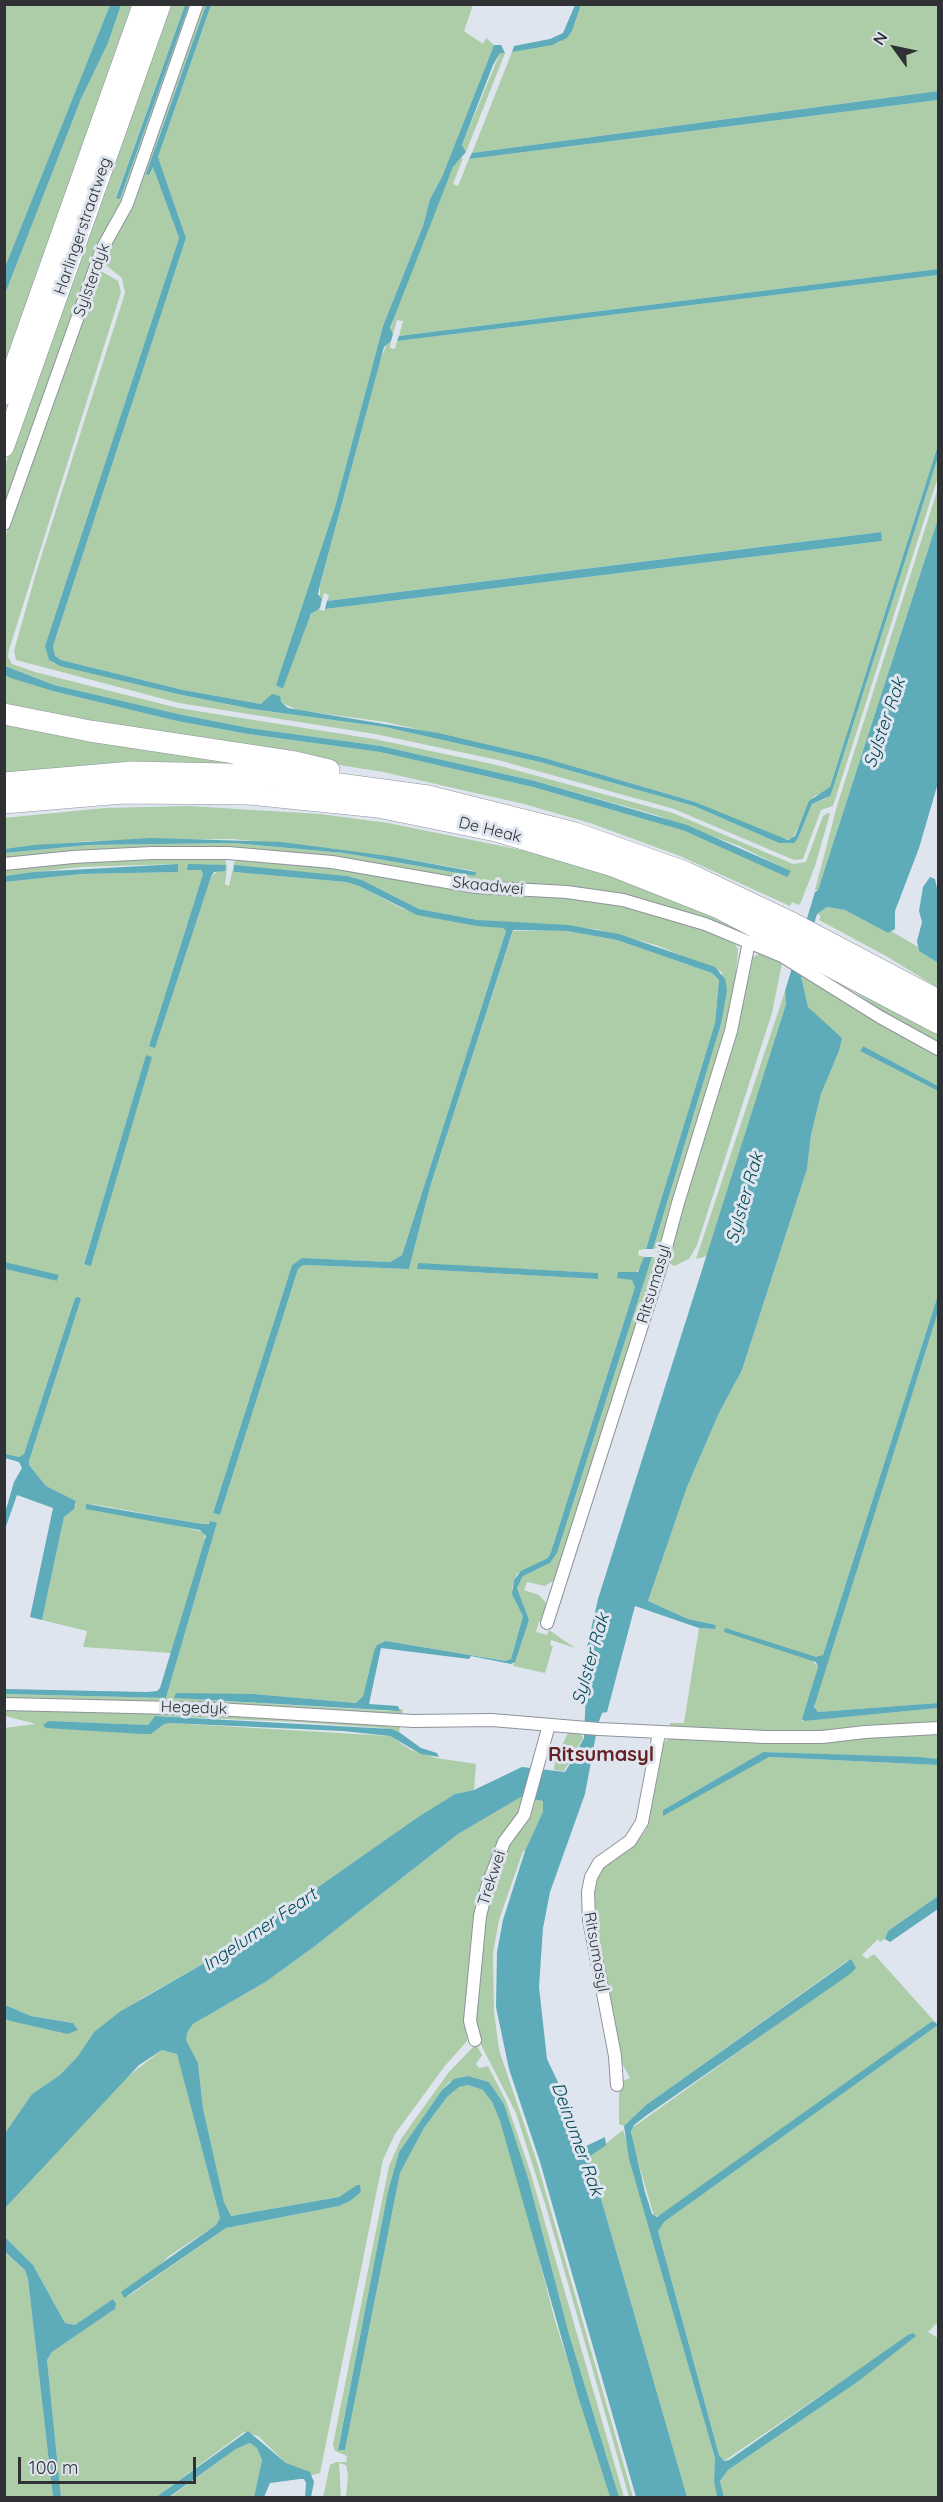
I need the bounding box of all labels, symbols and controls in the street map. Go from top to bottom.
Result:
north arrow [865,18,925,78]
text: N [868,28,891,49]
street label: Harlingerstraatweg [50,155,116,297]
street label: Sylsterdyk [70,241,114,319]
water label: Sylster Rak [860,675,910,771]
street label: De Heak [457,813,523,847]
street label: Skaadwei [452,873,524,899]
water label: Sylster Rak [722,1150,768,1246]
street label: Ritsumasyl [633,1242,675,1326]
water label: Sylster Rak [568,1611,614,1707]
street label: Hegedyk [160,1697,228,1719]
district label: Ritsumasyl [548,1743,654,1767]
street label: Trekwei [474,1848,510,1908]
water label: Ingelumer Feart [199,1884,321,1976]
street label: Ritsumasyl [580,1910,612,1994]
water label: Deinumer Rak [547,2079,607,2199]
scale bar [21,2445,200,2483]
text: 100 m [29,2456,78,2479]

